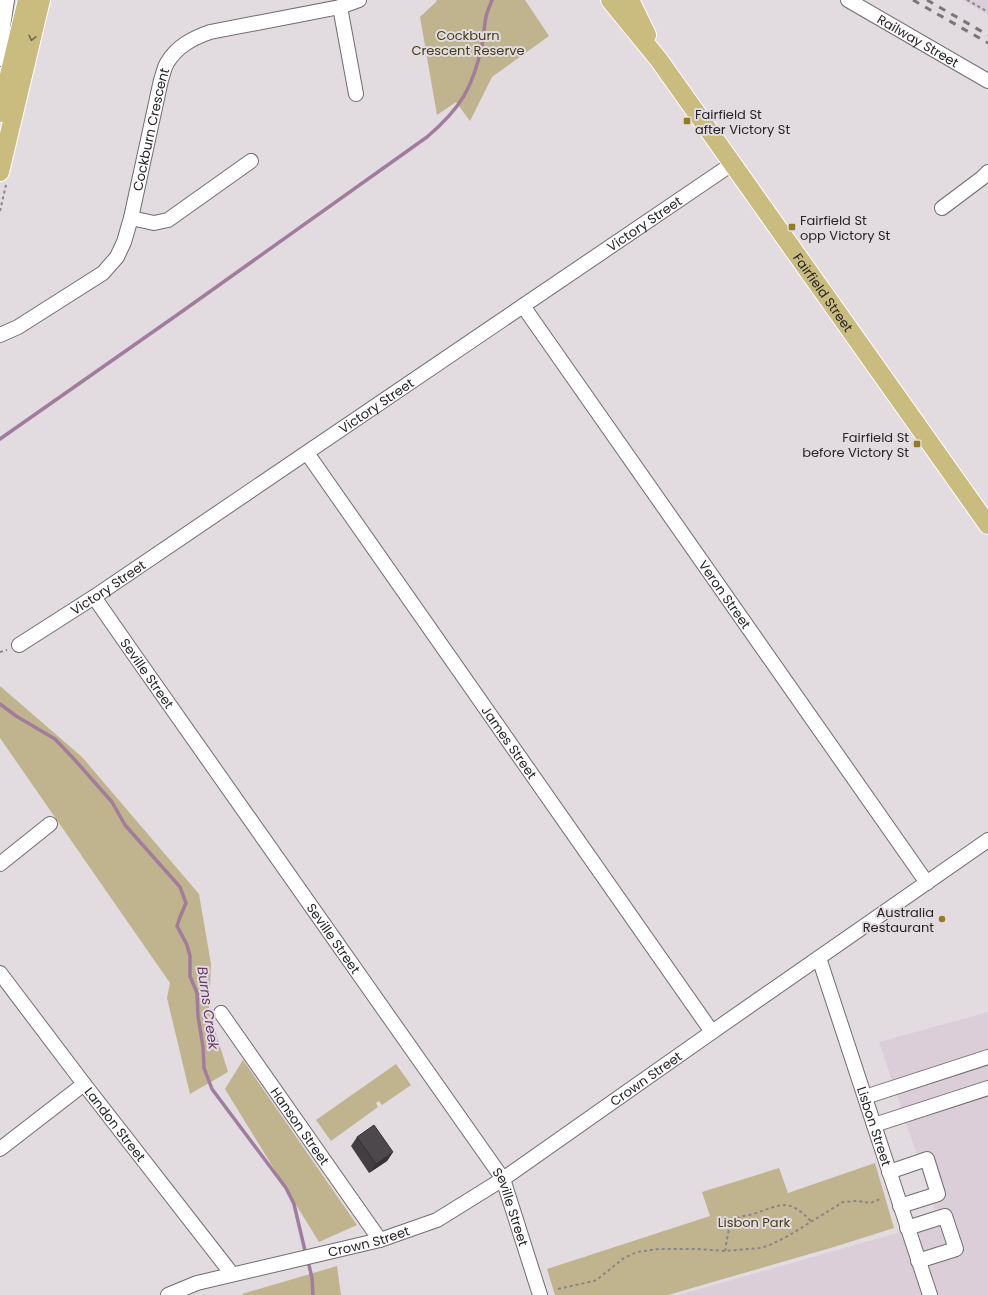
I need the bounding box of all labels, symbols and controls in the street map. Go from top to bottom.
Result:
street label: Railway Street [874,9,963,72]
park label: Cockburn Crescent Reserve [411,26,525,60]
one-way arrow [28,35,36,41]
street label: Cockburn Crescent [128,65,174,193]
place label: Fairfield St after Victory St [695,105,790,139]
marker: Fairfield St after Victory St [682,116,692,126]
street label: Victory Street [603,191,686,256]
place label: Fairfield St opp Victory St [800,211,891,245]
marker: Fairfield St opp Victory St [787,222,797,232]
street label: Fairfield Street [789,249,858,336]
street label: Victory Street [335,373,418,438]
place label: Fairfield St before Victory St [802,428,909,462]
marker: Fairfield St before Victory St [912,439,922,449]
street label: Victory Street [67,555,149,619]
street label: Veron Street [694,556,756,633]
street label: Seville Street [116,634,179,713]
street label: James Street [477,702,542,783]
street label: Seville Street [302,899,365,978]
place label: Australia Restaurant [863,903,934,937]
marker: Australia Restaurant [937,914,947,924]
water label: Burns Creek [192,965,224,1052]
street label: Crown Street [606,1047,686,1110]
street label: Landon Street [80,1083,150,1166]
street label: Hanson Street [266,1083,334,1169]
street label: Lisbon Street [852,1084,896,1169]
street label: Seville Street [488,1163,533,1249]
park label: Lisbon Park [718,1213,790,1232]
street label: Crown Street [326,1221,412,1261]

